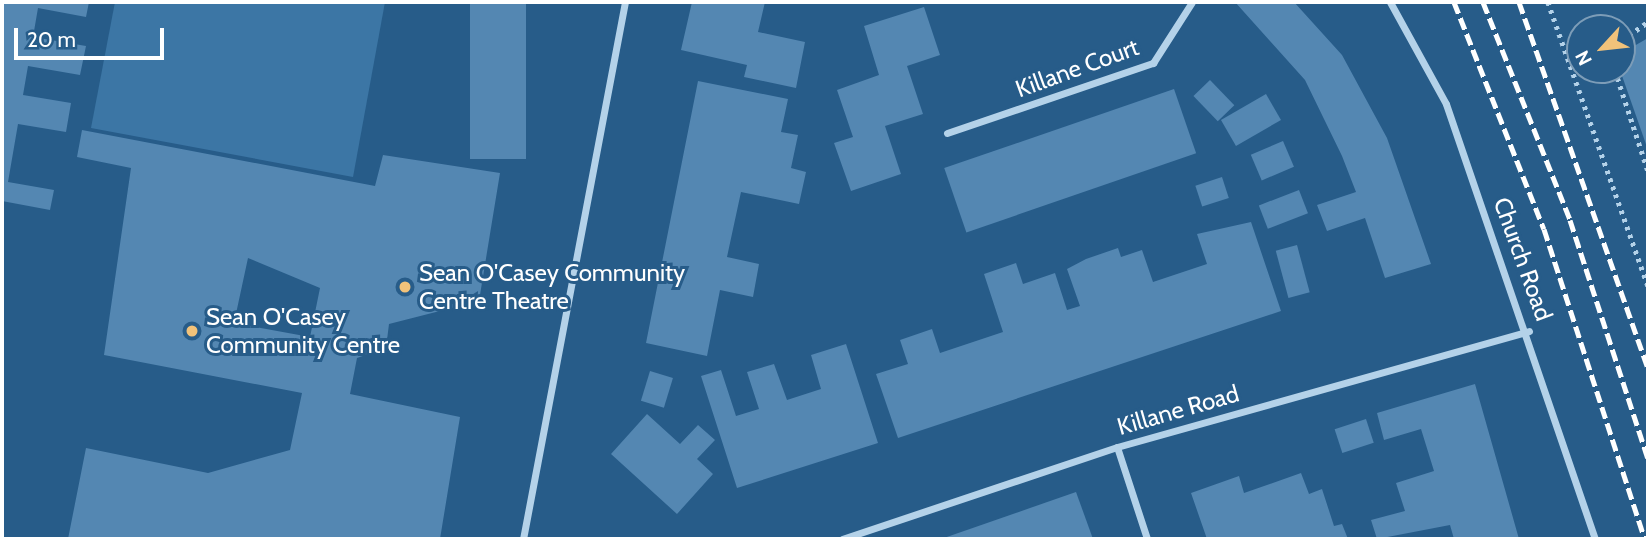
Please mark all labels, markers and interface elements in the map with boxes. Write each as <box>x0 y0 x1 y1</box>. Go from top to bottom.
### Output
scale bar <box>18 14 168 58</box>
north arrow <box>1566 14 1636 84</box>
text: 20 m <box>27 27 76 52</box>
street label: Killane Court <box>1011 32 1143 104</box>
text: N <box>1570 47 1597 69</box>
street label: Church Road <box>1487 193 1559 325</box>
place label: Sean O'Casey Community Centre Theatre <box>419 259 685 315</box>
marker: Sean O'Casey Community Centre Theatre <box>397 279 413 295</box>
place label: Sean O'Casey Community Centre <box>206 303 400 359</box>
marker: Sean O'Casey Community Centre <box>184 323 200 339</box>
street label: Killane Road <box>1114 379 1242 441</box>

